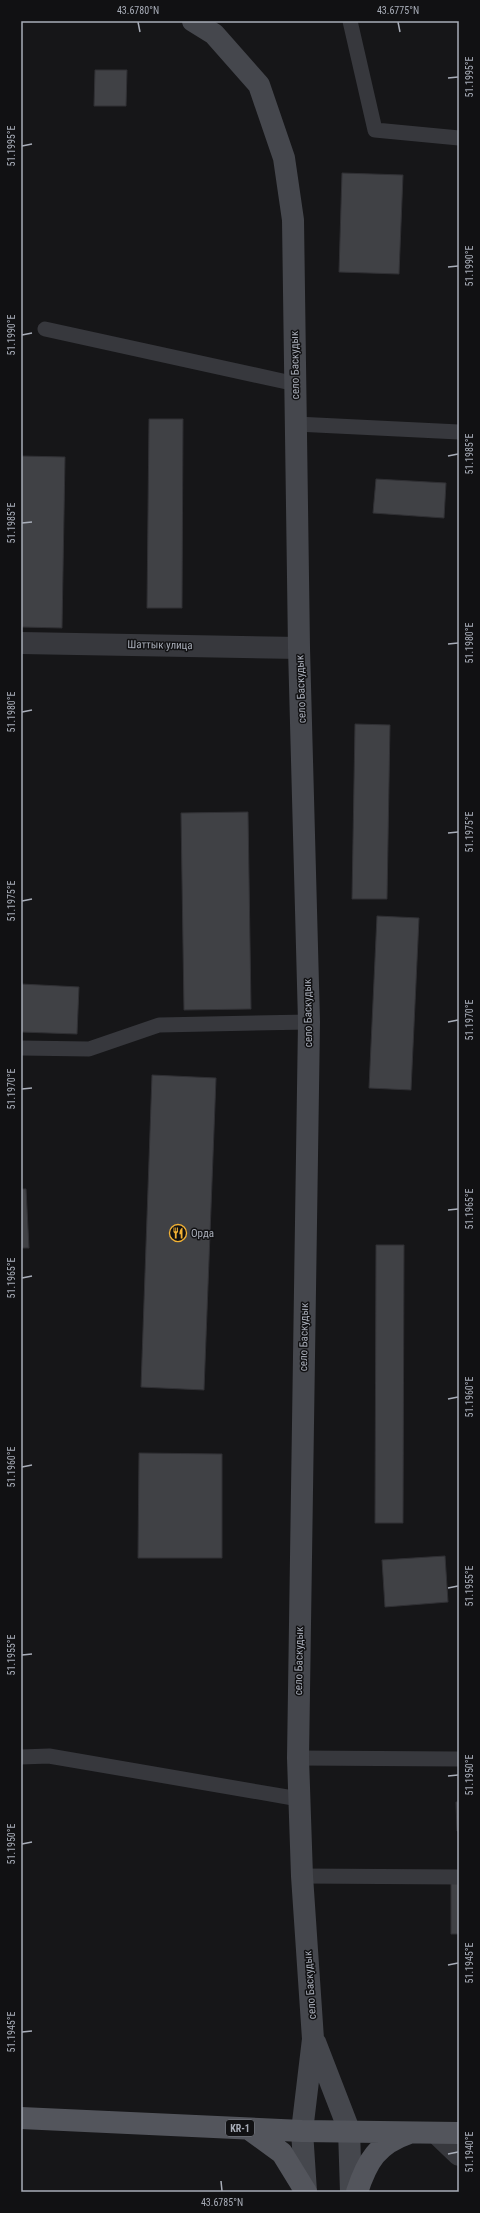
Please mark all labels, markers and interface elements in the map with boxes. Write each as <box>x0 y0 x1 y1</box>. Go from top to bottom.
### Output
text: 43.6780°N <box>117 5 159 16</box>
text: 43.6775°N <box>377 5 419 16</box>
text: 51.1995°E <box>464 56 475 97</box>
text: 51.1995°E <box>6 125 17 166</box>
text: 51.1990°E <box>464 245 475 286</box>
text: 51.1990°E <box>6 314 17 355</box>
street label: село Баскудык <box>288 330 302 399</box>
text: 51.1985°E <box>464 433 475 474</box>
text: 51.1985°E <box>6 502 17 543</box>
text: 51.1980°E <box>464 622 475 663</box>
street label: Шаттык улица <box>127 638 193 652</box>
street label: село Баскудык <box>293 654 309 723</box>
text: 51.1980°E <box>6 691 17 732</box>
text: 51.1975°E <box>464 811 475 852</box>
text: 51.1975°E <box>6 880 17 921</box>
street label: село Баскудык <box>301 978 315 1047</box>
text: 51.1970°E <box>464 999 475 1040</box>
text: 51.1970°E <box>6 1068 17 1109</box>
text: 51.1965°E <box>464 1188 475 1229</box>
restaurant icon: Орда <box>168 1223 188 1243</box>
place label: Орда <box>191 1227 214 1240</box>
text: 51.1965°E <box>6 1257 17 1298</box>
street label: село Баскудык <box>297 1302 311 1371</box>
text: 51.1960°E <box>464 1376 475 1417</box>
text: 51.1960°E <box>6 1446 17 1487</box>
text: 51.1955°E <box>464 1565 475 1606</box>
street label: село Баскудык <box>292 1626 306 1695</box>
text: 51.1955°E <box>6 1634 17 1675</box>
text: 51.1950°E <box>464 1754 475 1795</box>
text: 51.1950°E <box>6 1823 17 1864</box>
text: 51.1945°E <box>464 1942 475 1983</box>
street label: село Баскудык <box>301 1950 319 2020</box>
text: 51.1945°E <box>6 2011 17 2052</box>
road number: KR-1 <box>226 2120 254 2136</box>
text: 51.1940°E <box>464 2131 475 2172</box>
text: 43.6785°N <box>201 2197 243 2208</box>

